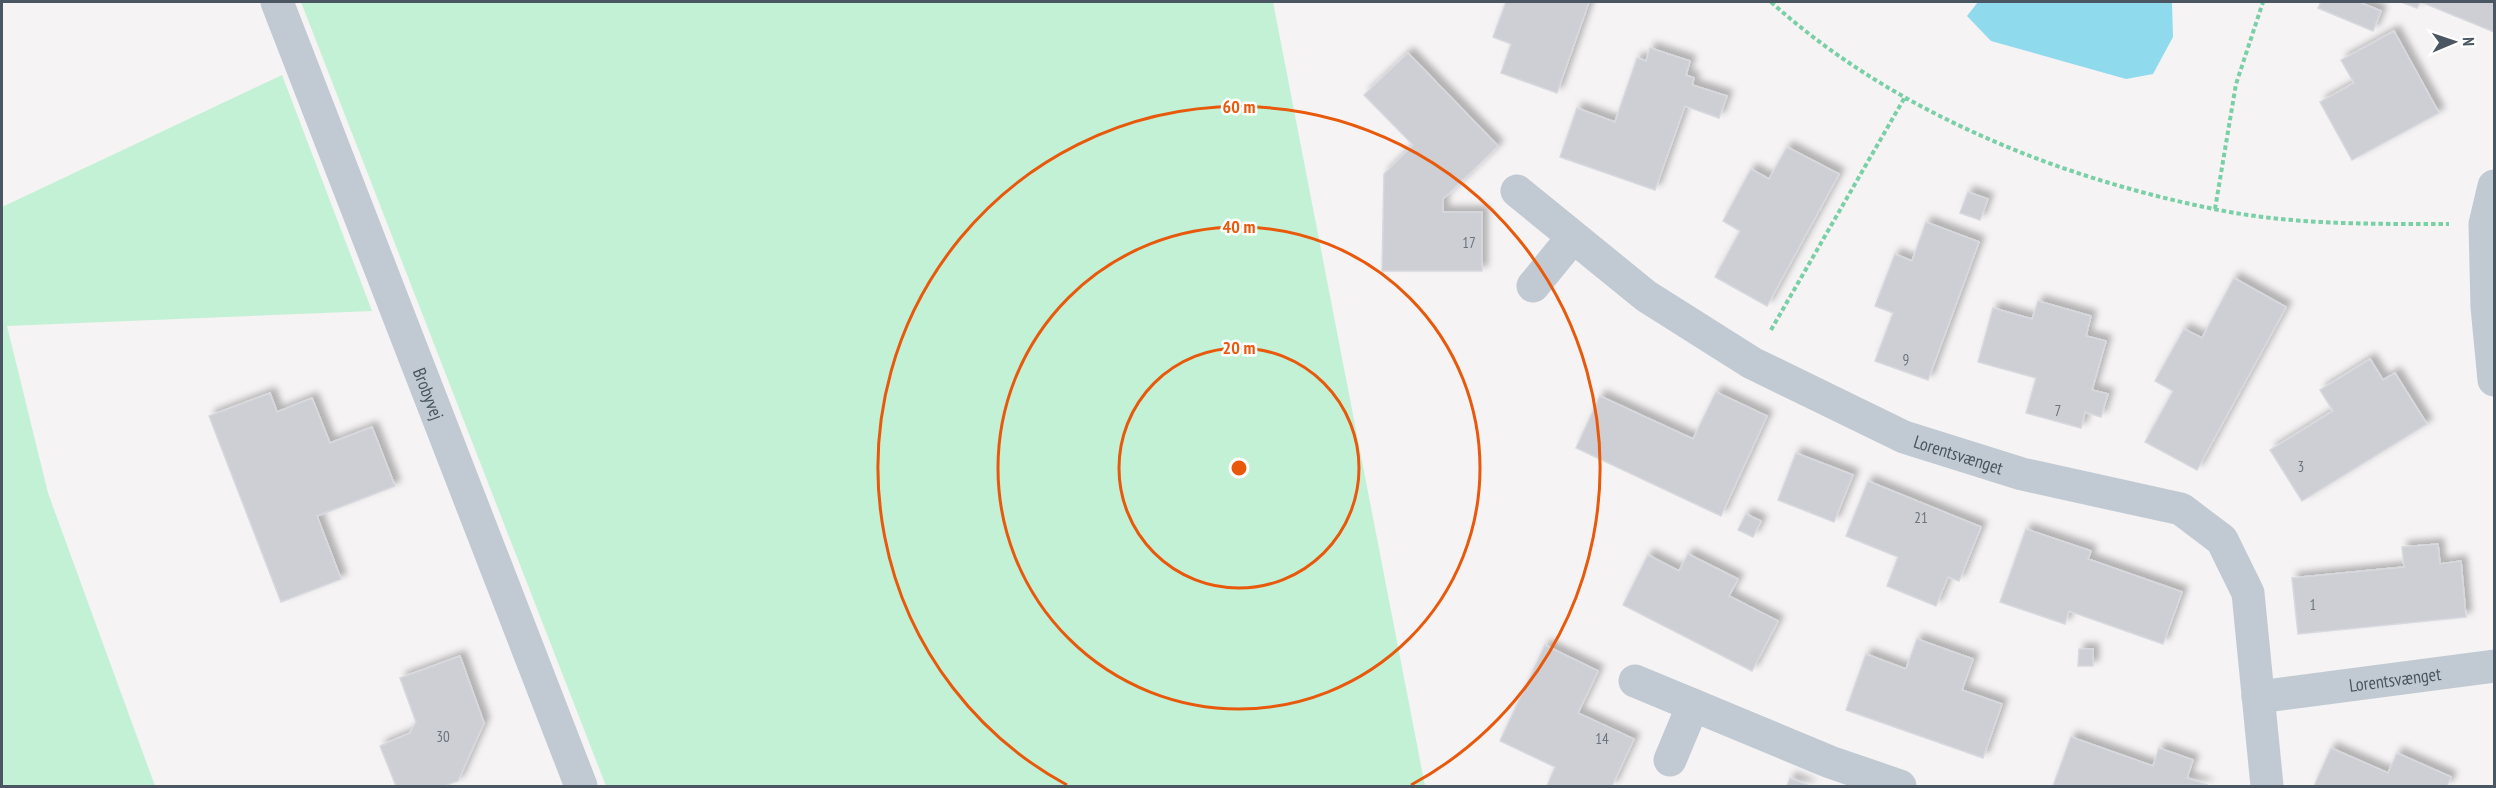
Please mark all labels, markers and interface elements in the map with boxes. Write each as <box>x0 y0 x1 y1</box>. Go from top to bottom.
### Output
north arrow <box>2424 12 2484 72</box>
text: N <box>2459 37 2479 46</box>
text: 60 m <box>1223 95 1255 118</box>
text: 40 m <box>1223 215 1255 238</box>
house number: 17 <box>1462 233 1476 252</box>
text: 20 m <box>1223 336 1255 359</box>
house number: 9 <box>1903 350 1909 369</box>
street label: Brobyvej <box>408 364 449 423</box>
house number: 7 <box>2055 401 2061 420</box>
street label: Lorentsvænget <box>1911 429 2006 479</box>
house number: 3 <box>2298 457 2304 476</box>
centre of rings <box>1229 458 1249 478</box>
house number: 21 <box>1914 508 1928 527</box>
house number: 1 <box>2310 595 2316 614</box>
street label: Lorentsvænget <box>2348 662 2442 696</box>
house number: 30 <box>436 727 450 746</box>
house number: 14 <box>1595 729 1609 748</box>

